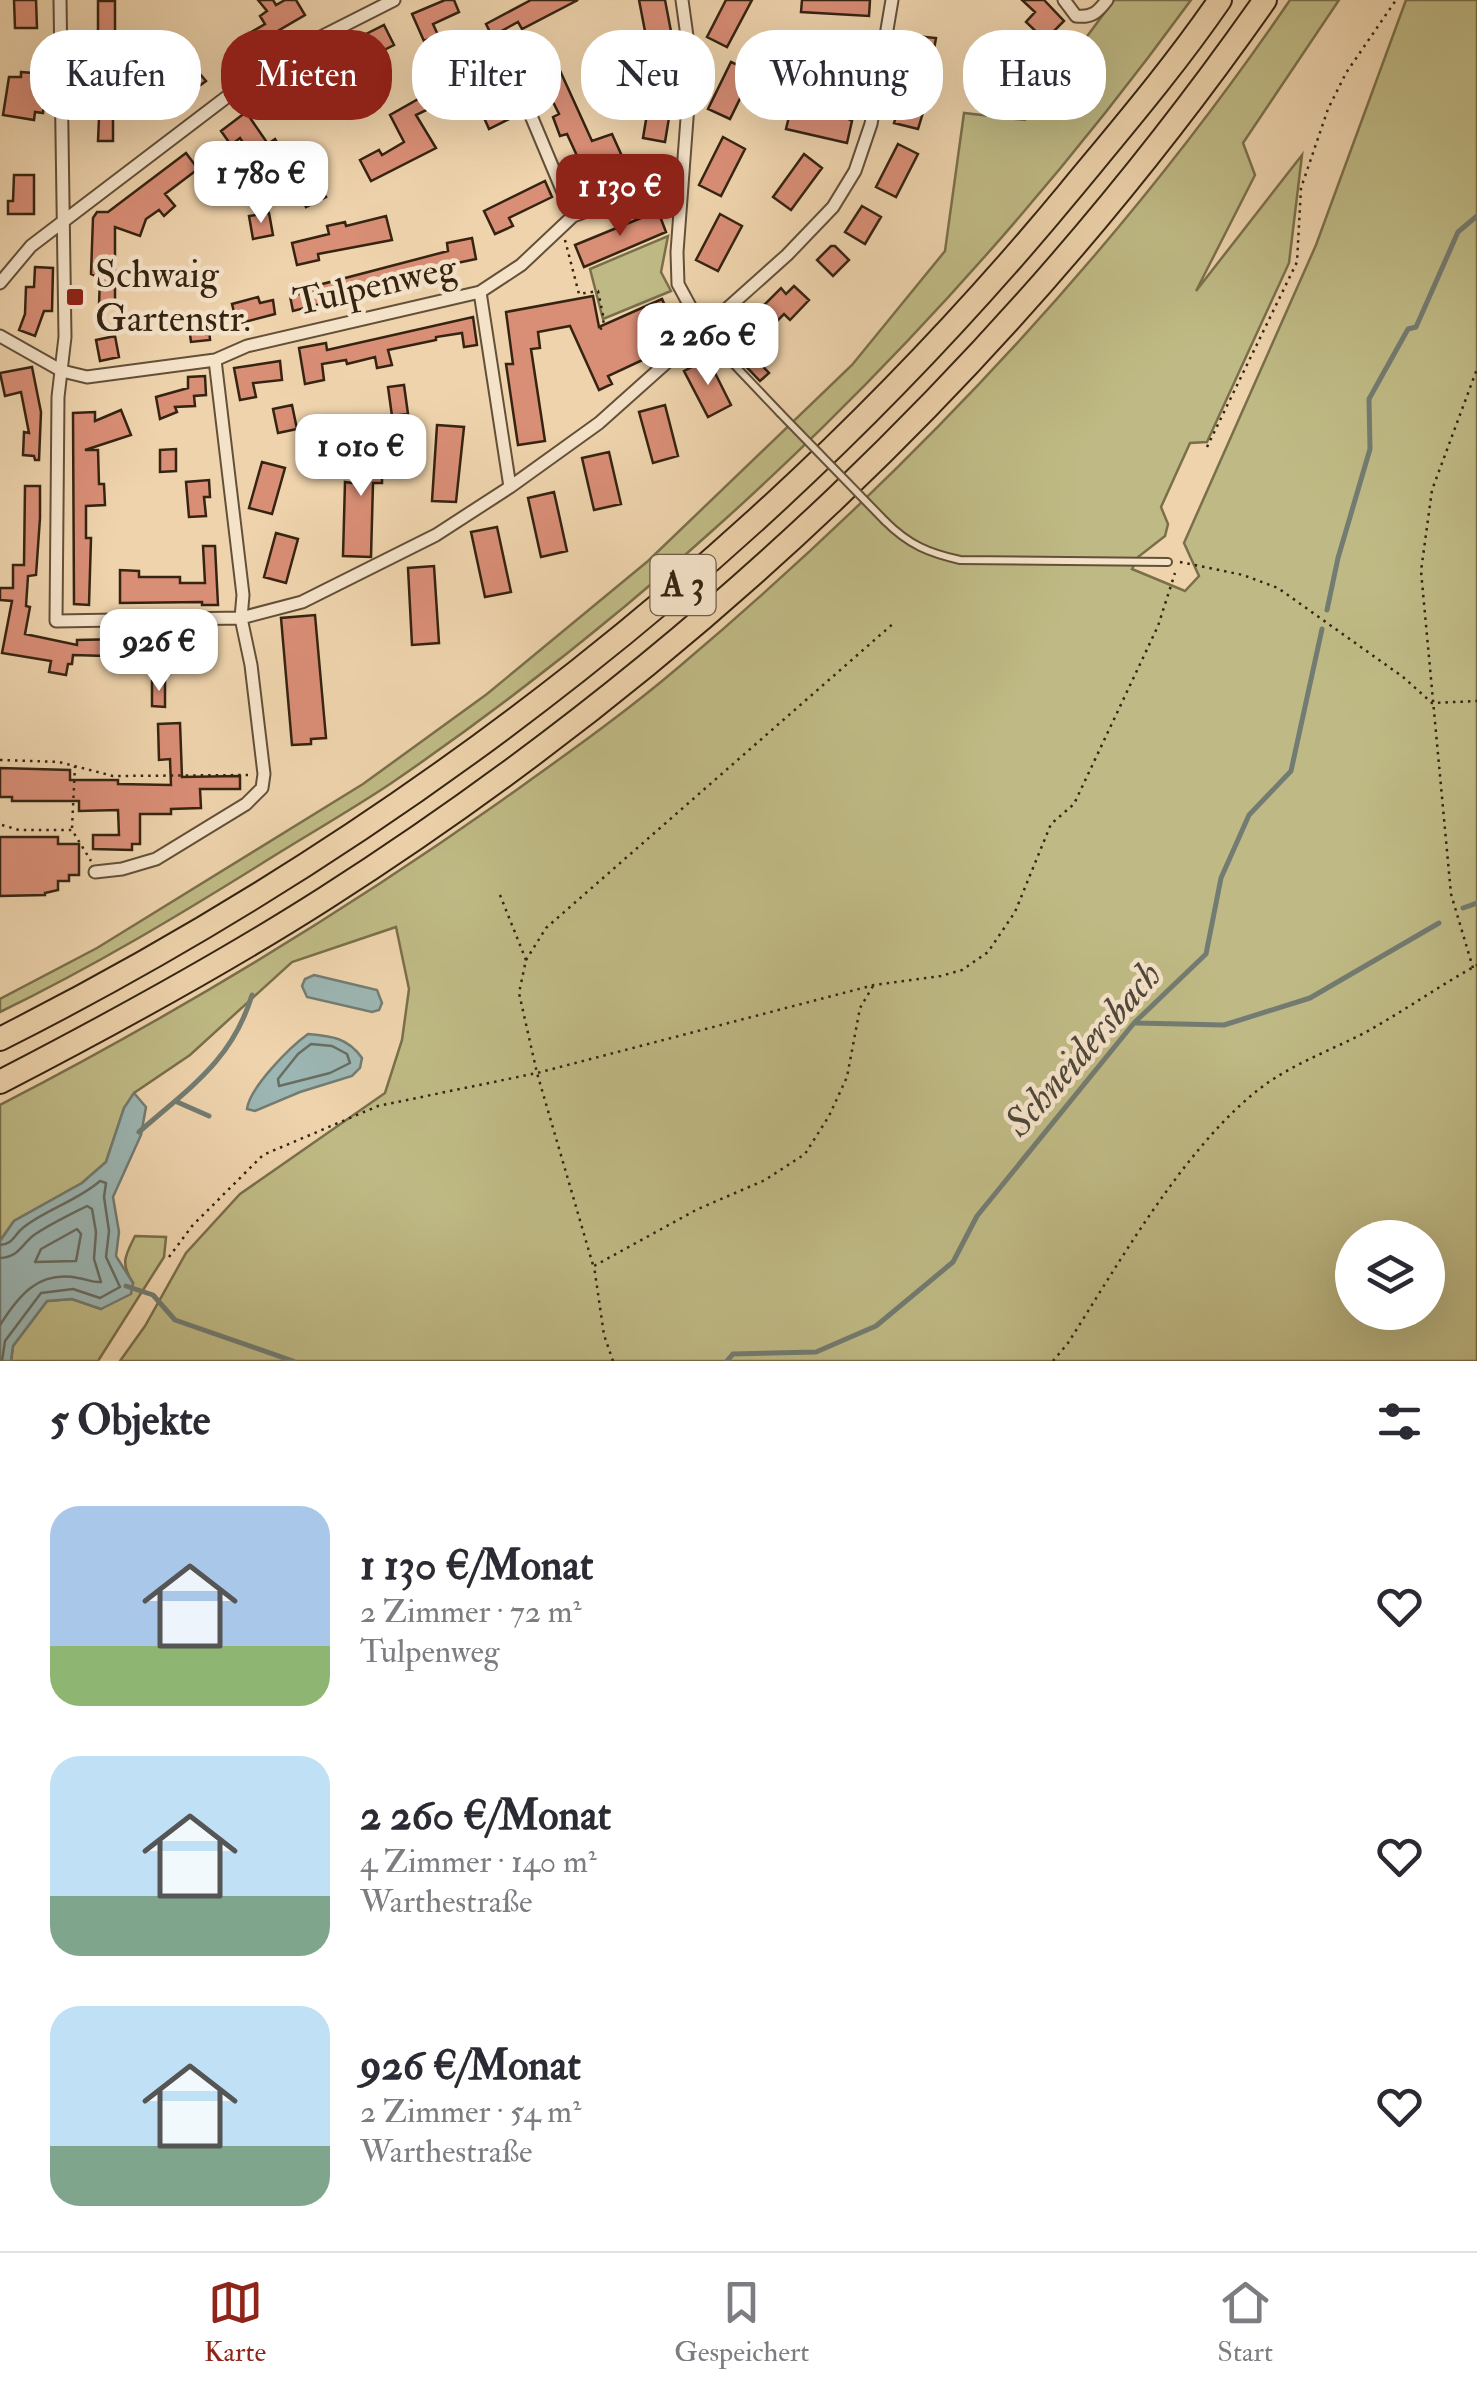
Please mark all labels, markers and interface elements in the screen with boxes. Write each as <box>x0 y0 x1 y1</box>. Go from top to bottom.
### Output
chip: Kaufen <box>30 30 201 120</box>
chip: Mieten <box>221 30 392 120</box>
chip: Filter <box>412 30 561 120</box>
chip: Neu <box>581 30 715 120</box>
chip: Wohnung <box>735 30 943 120</box>
chip: Haus <box>963 30 1106 120</box>
pin: 1 780 € <box>169 141 353 226</box>
text: 1 780 € <box>216 153 306 193</box>
pin: 1 130 € <box>528 154 712 239</box>
text: 1 130 € <box>578 166 662 206</box>
street label: Tulpenweg <box>289 243 462 327</box>
place label: Schwaig Gartenstr. <box>95 251 251 343</box>
marker: Schwaig Gartenstr. <box>64 286 86 308</box>
pin: 2 260 € <box>616 303 800 388</box>
text: 2 260 € <box>659 315 757 355</box>
pin: 1 010 € <box>269 414 453 499</box>
text: 1 010 € <box>317 426 405 466</box>
road number: A 3 <box>650 555 716 615</box>
pin: 926 € <box>89 609 229 694</box>
text: 926 € <box>122 621 196 661</box>
water label: Schneidersbach <box>992 951 1173 1148</box>
map controls <box>1335 1220 1445 1330</box>
button: layers <box>1335 1220 1445 1330</box>
icon: filters <box>1372 1394 1427 1449</box>
text: 5 Objekte <box>50 1395 210 1447</box>
text: 1 130 €/Monat <box>360 1540 593 1592</box>
icon: home <box>130 1546 250 1666</box>
icon: heart <box>1372 1579 1427 1634</box>
text: 2 Zimmer · 72 m² <box>360 1592 582 1632</box>
text: Tulpenweg <box>360 1632 500 1672</box>
text: 2 260 €/Monat <box>360 1790 611 1842</box>
icon: home <box>130 1796 250 1916</box>
icon: heart <box>1372 1829 1427 1884</box>
text: 4 Zimmer · 140 m² <box>360 1842 597 1882</box>
text: Warthestraße <box>360 1882 532 1922</box>
text: 926 €/Monat <box>360 2040 581 2092</box>
icon: home <box>130 2046 250 2166</box>
icon: heart <box>1372 2079 1427 2134</box>
text: 2 Zimmer · 54 m² <box>360 2092 581 2132</box>
text: Warthestraße <box>360 2132 532 2172</box>
tab: Karte <box>204 2275 266 2370</box>
tab: Gespeichert <box>674 2275 809 2370</box>
tab: Start <box>1217 2275 1273 2370</box>

